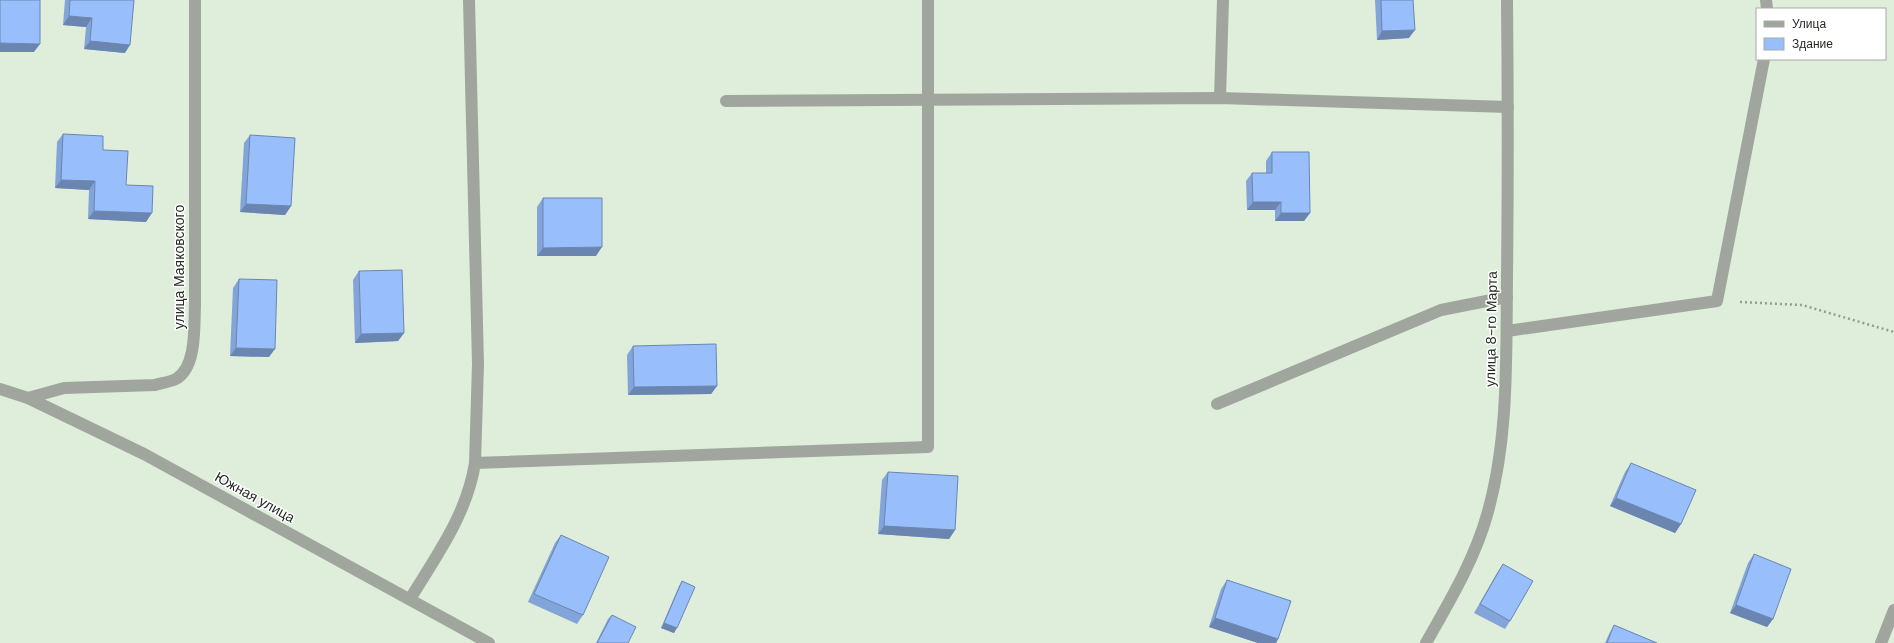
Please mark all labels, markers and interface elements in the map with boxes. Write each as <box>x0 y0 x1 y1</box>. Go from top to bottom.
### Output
legend <box>1756 8 1886 60</box>
text: Улица <box>1792 16 1826 32</box>
text: Здание <box>1792 36 1833 52</box>
street label: улица Маяковского <box>170 205 188 329</box>
street label: улица 8-го Марта <box>1481 271 1501 387</box>
street label: Южная улица <box>212 468 298 527</box>

